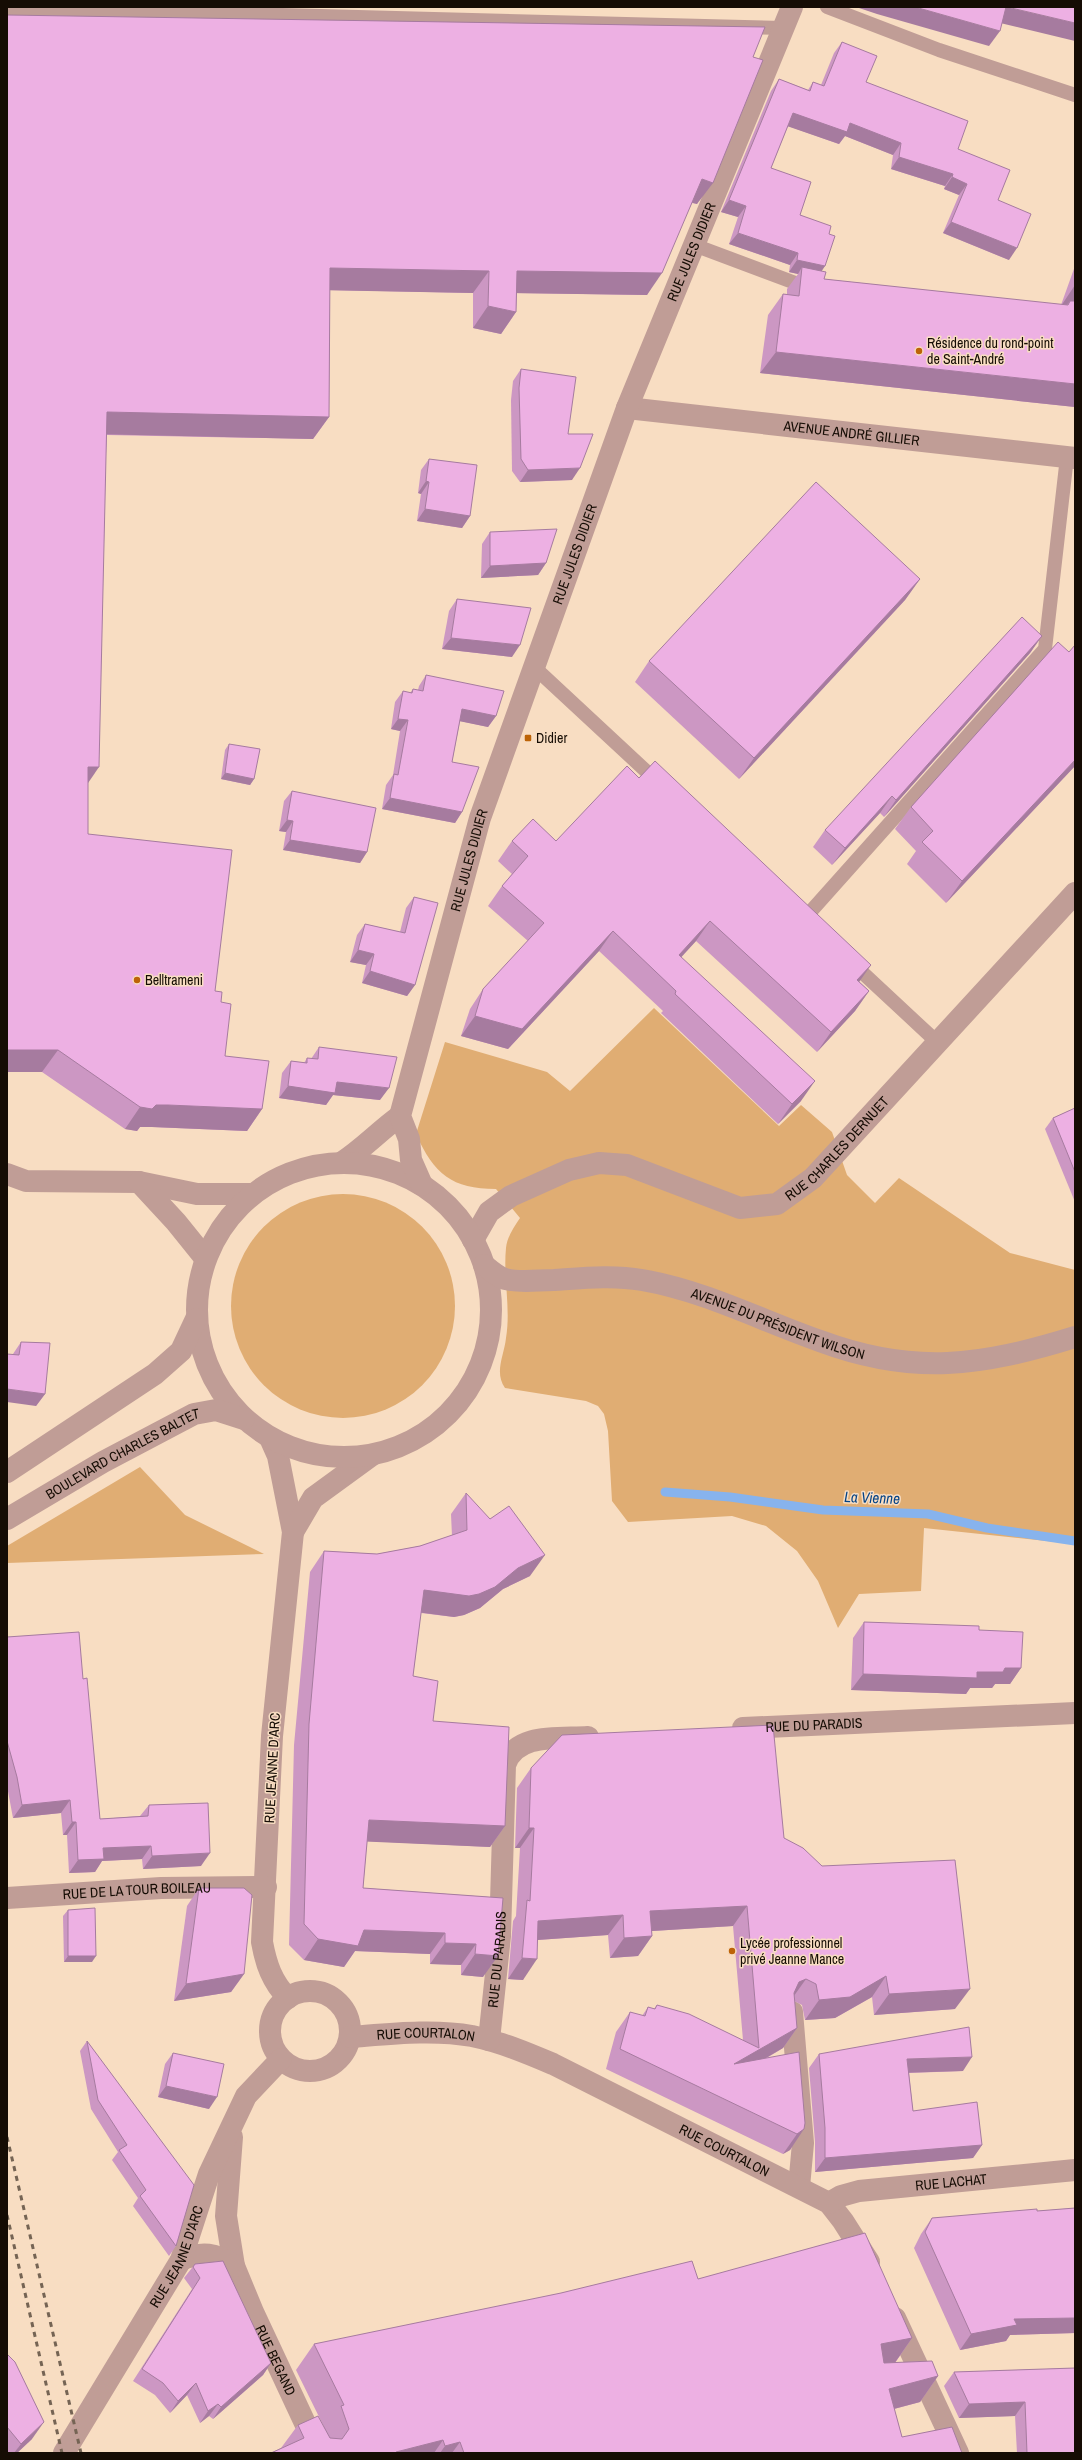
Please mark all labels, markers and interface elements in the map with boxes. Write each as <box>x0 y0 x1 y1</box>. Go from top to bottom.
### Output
street label: RUE JULES DIDIER <box>663 200 720 304</box>
place label: Résidence du rond-point de Saint-André <box>927 334 1053 368</box>
marker: Résidence du rond-point de Saint-André <box>914 346 924 356</box>
street label: AVENUE ANDRÉ GILLIER <box>782 416 920 450</box>
street label: RUE JULES DIDIER <box>548 501 601 607</box>
place label: Didier <box>536 729 567 747</box>
marker: Didier <box>523 733 533 743</box>
street label: RUE JULES DIDIER <box>446 806 492 913</box>
place label: Belltrameni <box>145 971 203 989</box>
marker: Belltrameni <box>132 975 142 985</box>
street label: RUE CHARLES DERNUET <box>781 1093 893 1204</box>
street label: AVENUE DU PRÉSIDENT WILSON <box>688 1284 867 1364</box>
street label: BOULEVARD CHARLES BALTET <box>42 1404 201 1503</box>
water label: La Vienne <box>844 1486 900 1509</box>
street label: RUE JEANNE D'ARC <box>260 1712 284 1824</box>
street label: RUE DU PARADIS <box>765 1714 863 1736</box>
street label: RUE DE LA TOUR BOILEAU <box>62 1879 211 1903</box>
street label: RUE DU PARADIS <box>483 1911 510 2009</box>
place label: Lycée professionnel privé Jeanne Mance <box>740 1934 844 1968</box>
marker: Lycée professionnel privé Jeanne Mance <box>727 1946 737 1956</box>
street label: RUE COURTALON <box>376 2023 476 2045</box>
street label: RUE COURTALON <box>676 2120 772 2180</box>
street label: RUE LACHAT <box>914 2170 988 2194</box>
street label: RUE JEANNE D'ARC <box>145 2203 207 2311</box>
street label: RUE BEGAND <box>251 2322 300 2399</box>

